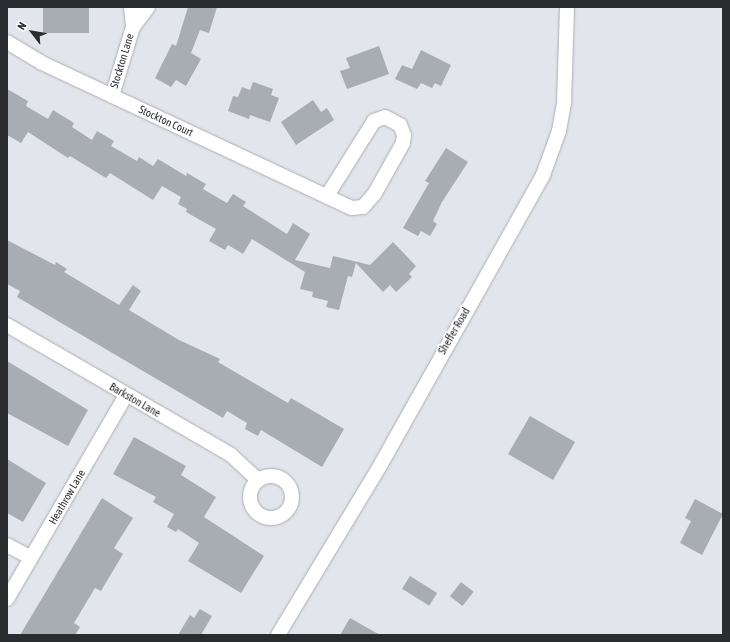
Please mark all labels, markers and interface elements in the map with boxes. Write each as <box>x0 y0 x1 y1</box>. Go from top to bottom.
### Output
north arrow <box>12 12 52 52</box>
text: N <box>15 20 29 32</box>
street label: Stockton Lane <box>107 32 137 90</box>
street label: Stockton Court <box>137 103 195 139</box>
street label: Sheffer Road <box>435 305 473 357</box>
street label: Barkston Lane <box>107 380 163 420</box>
street label: Heathrow Lane <box>46 467 88 527</box>

